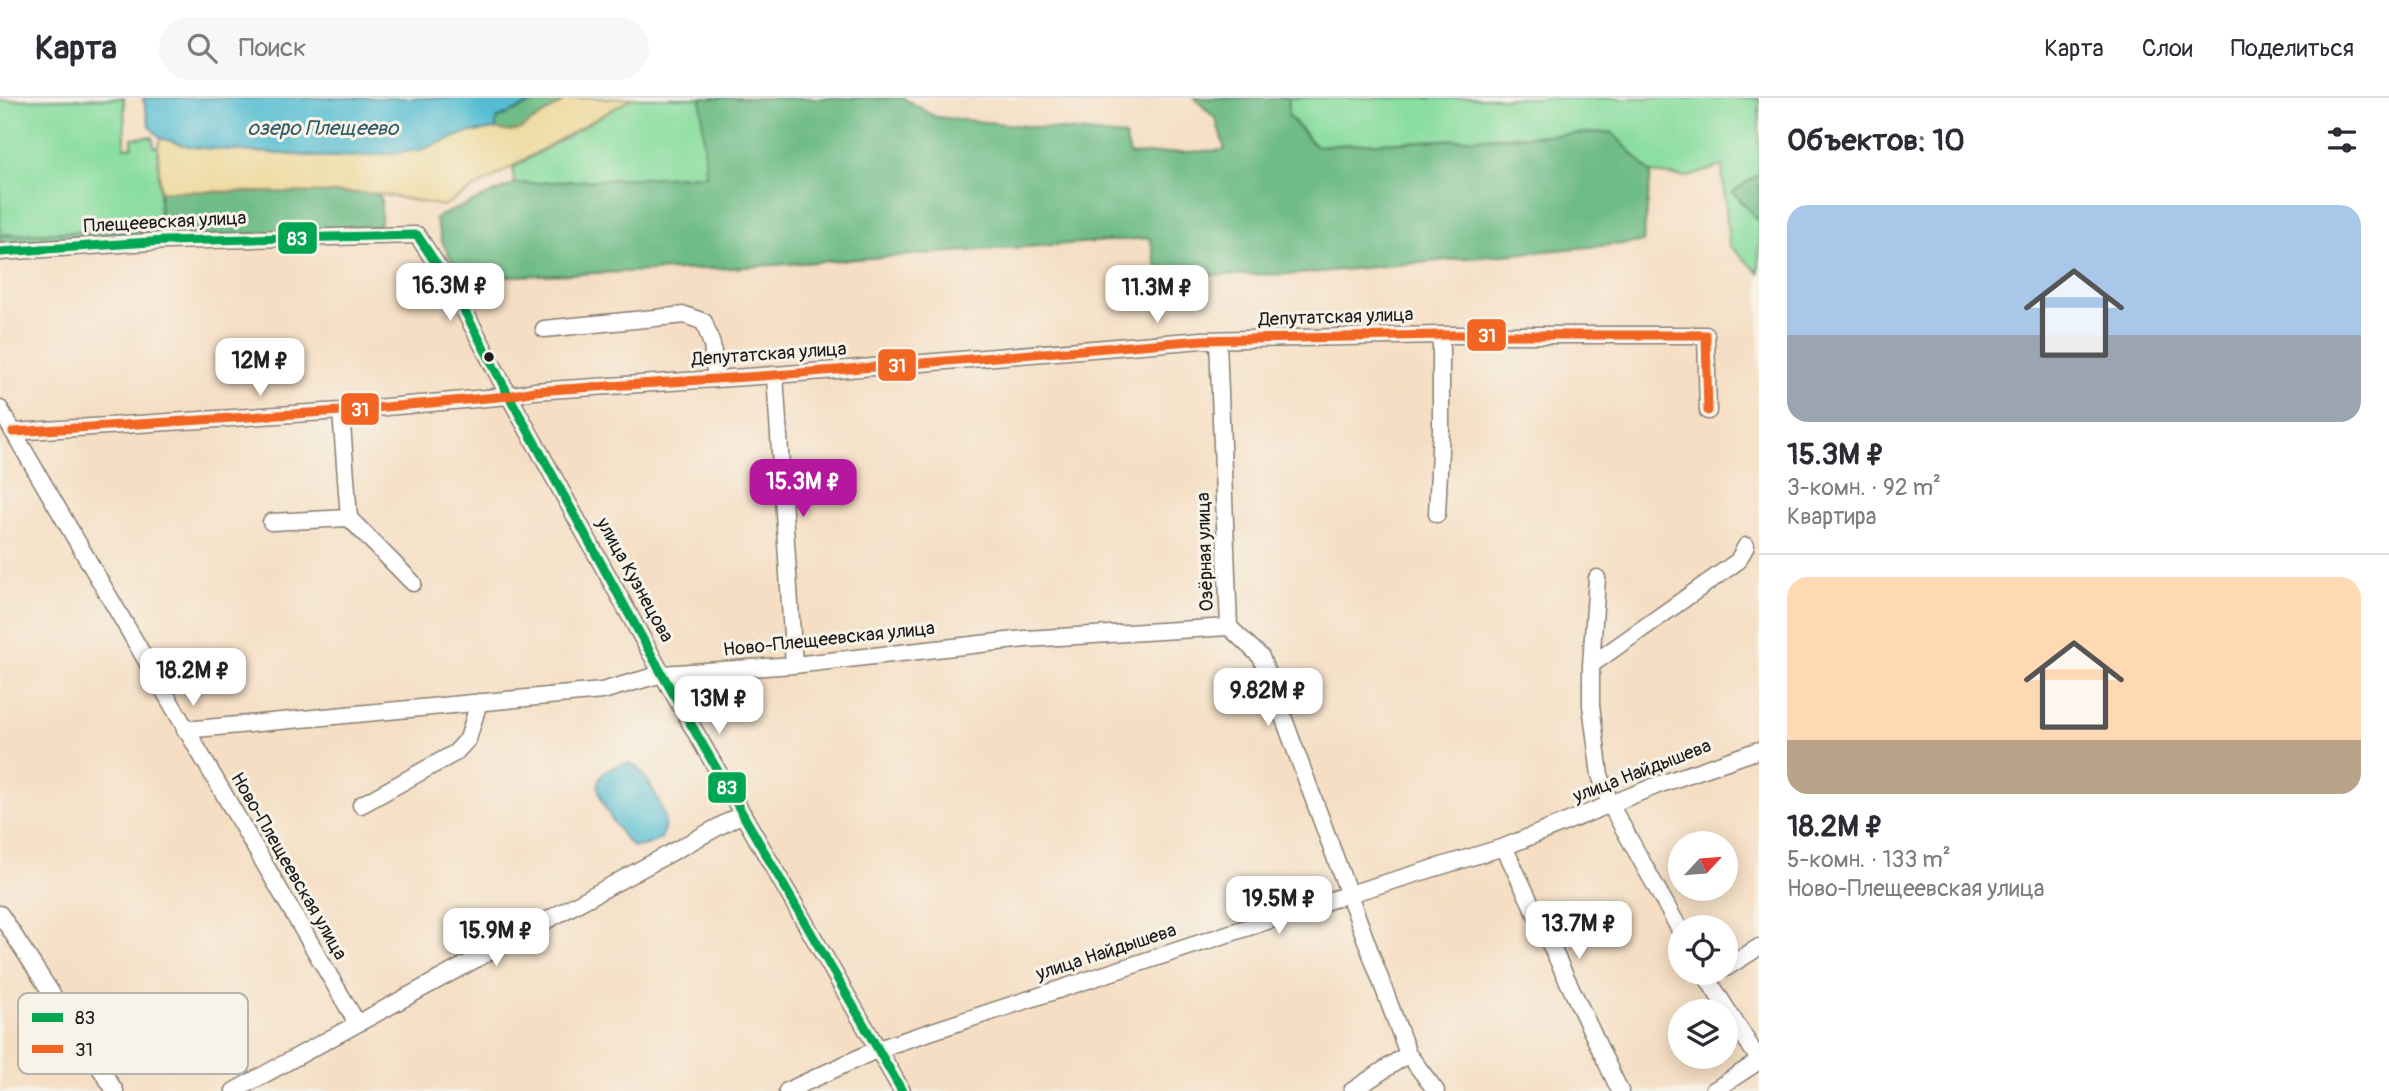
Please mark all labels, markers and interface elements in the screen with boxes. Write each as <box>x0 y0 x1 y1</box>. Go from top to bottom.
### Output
search box <box>159 17 649 80</box>
text: Карта <box>35 28 117 69</box>
icon: search <box>183 29 221 67</box>
text: Поиск <box>239 32 307 64</box>
text: Карта <box>2044 34 2104 63</box>
text: Слои <box>2142 34 2193 63</box>
text: Поделиться <box>2231 34 2354 63</box>
water label: озеро Плещеево <box>248 115 400 142</box>
icon: filters <box>2323 121 2361 159</box>
text: Объектов: 10 <box>1787 122 1965 159</box>
street label: Плещеевская улица <box>83 206 247 238</box>
line badge: 83 <box>277 221 318 255</box>
text: 83 <box>287 227 307 251</box>
icon: home <box>2011 250 2137 376</box>
pin: 16.3M ₽ <box>385 264 515 323</box>
pin: 11.3M ₽ <box>1092 266 1222 325</box>
text: 16.3M ₽ <box>412 271 488 300</box>
text: 11.3M ₽ <box>1121 273 1193 302</box>
street label: Депутатская улица <box>1257 302 1414 332</box>
line badge: 31 <box>1466 318 1507 352</box>
text: 31 <box>1478 324 1496 348</box>
street label: Депутатская улица <box>690 337 847 371</box>
pin: 12M ₽ <box>211 338 309 398</box>
text: 12M ₽ <box>231 346 289 375</box>
line badge: 31 <box>877 348 917 382</box>
unlabelled marker <box>482 350 496 364</box>
text: 31 <box>888 354 906 378</box>
line badge: 31 <box>340 392 380 426</box>
text: 31 <box>351 398 369 422</box>
text: 15.3M ₽ <box>1787 436 1884 473</box>
pin: 15.3M ₽ <box>738 460 868 519</box>
text: 15.3M ₽ <box>766 467 840 496</box>
text: 3-комн. · 92 m² <box>1787 473 1941 502</box>
street label: Озёрная улица <box>1191 492 1219 612</box>
text: Квартира <box>1787 502 1876 531</box>
street label: улица Кузнецова <box>590 513 679 647</box>
street label: Ново-Плещеевская улица <box>722 616 936 662</box>
icon: home <box>2011 622 2137 748</box>
pin: 18.2M ₽ <box>128 648 258 708</box>
text: 18.2M ₽ <box>156 656 230 685</box>
pin: 9.82M ₽ <box>1203 668 1333 728</box>
pin: 13M ₽ <box>670 676 768 736</box>
text: 9.82M ₽ <box>1230 676 1306 705</box>
text: 13M ₽ <box>690 684 748 713</box>
street label: улица Найдышева <box>1569 734 1715 809</box>
street label: Ново-Плещеевская улица <box>225 768 353 964</box>
line badge: 83 <box>707 771 747 804</box>
text: 83 <box>717 776 737 800</box>
text: 18.2M ₽ <box>1787 808 1883 845</box>
north arrow <box>1668 831 1738 901</box>
map controls <box>1668 831 1738 1069</box>
text: 5-комн. · 133 m² <box>1787 845 1951 874</box>
text: Ново-Плещеевская улица <box>1787 874 2045 903</box>
pin: 19.5M ₽ <box>1214 876 1344 936</box>
text: 19.5M ₽ <box>1242 884 1316 913</box>
pin: 13.7M ₽ <box>1514 902 1644 961</box>
pin: 15.9M ₽ <box>431 908 561 968</box>
text: 13.7M ₽ <box>1542 909 1616 938</box>
button: locate <box>1668 915 1738 985</box>
text: 15.9M ₽ <box>459 916 533 945</box>
street label: улица Найдышева <box>1032 918 1179 986</box>
legend <box>18 993 248 1074</box>
button: layers <box>1668 999 1738 1069</box>
text: 83 <box>75 1006 95 1030</box>
text: 31 <box>75 1038 93 1062</box>

